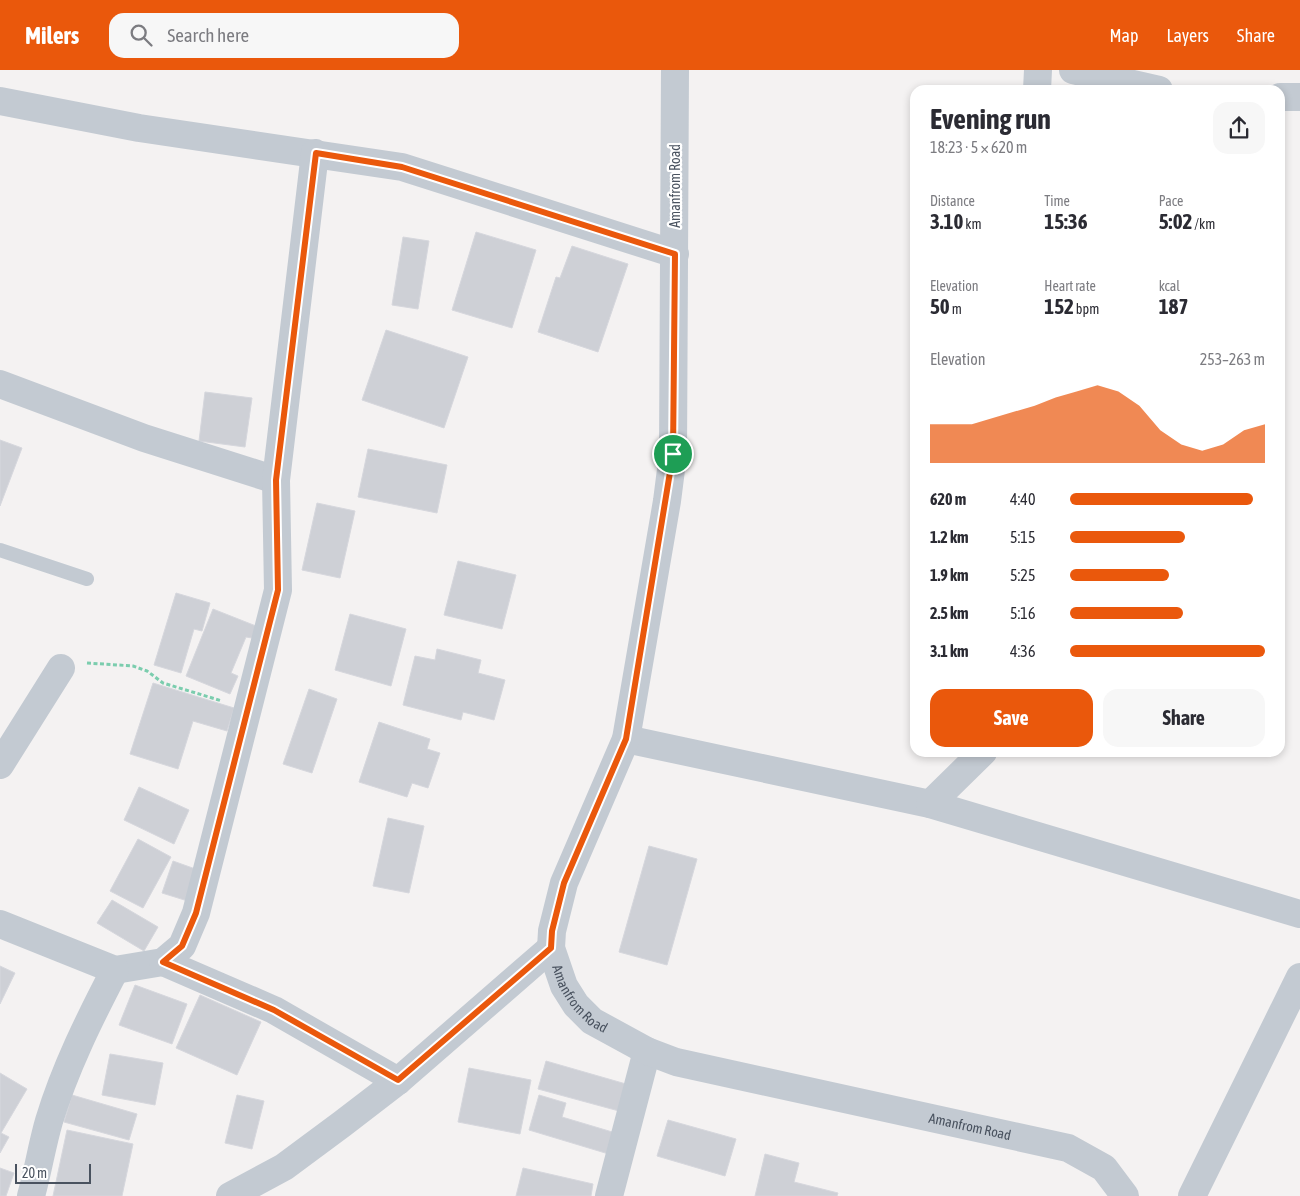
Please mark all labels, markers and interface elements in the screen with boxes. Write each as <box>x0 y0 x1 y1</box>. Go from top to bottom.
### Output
search box <box>109 13 459 58</box>
icon: search <box>127 21 155 49</box>
text: Milers <box>25 22 79 49</box>
text: Search here <box>167 24 249 46</box>
text: Map <box>1109 25 1138 46</box>
text: Layers <box>1166 25 1209 46</box>
text: Share <box>1237 25 1275 46</box>
button: share <box>1213 102 1265 154</box>
text: Evening run <box>930 103 1051 135</box>
text: 18:23 · 5 × 620 m <box>930 138 1027 156</box>
street label: Amanfrom Road <box>667 144 683 228</box>
text: Distance <box>930 193 975 209</box>
text: Time <box>1044 193 1070 209</box>
text: Pace <box>1159 193 1183 209</box>
text: 3.10 <box>930 209 963 233</box>
text: 15:36 <box>1044 209 1088 233</box>
text: 5:02 <box>1159 209 1192 233</box>
text: km <box>963 216 982 232</box>
text: /km <box>1192 216 1215 232</box>
text: Elevation <box>930 278 979 294</box>
text: Heart rate <box>1044 278 1096 294</box>
text: kcal <box>1159 278 1180 294</box>
text: 50 <box>930 294 950 318</box>
text: 152 <box>1044 294 1074 318</box>
text: 187 <box>1159 294 1188 318</box>
text: m <box>950 301 962 317</box>
text: bpm <box>1074 301 1099 317</box>
text: Elevation <box>930 350 985 368</box>
text: 253–263 m <box>1200 350 1265 368</box>
pin <box>652 433 694 475</box>
icon: arrive <box>659 440 687 468</box>
text: 620 m <box>930 490 966 508</box>
text: 4:40 <box>1010 490 1035 508</box>
text: 1.2 km <box>930 528 969 546</box>
text: 5:15 <box>1010 528 1035 546</box>
text: 1.9 km <box>930 566 969 584</box>
text: 5:25 <box>1010 566 1035 584</box>
text: 2.5 km <box>930 604 969 622</box>
text: 5:16 <box>1010 604 1035 622</box>
text: 3.1 km <box>930 642 969 660</box>
text: 4:36 <box>1010 642 1035 660</box>
button: Save <box>930 689 1093 747</box>
button: Share <box>1103 689 1265 747</box>
street label: Amanfrom Road <box>549 962 610 1036</box>
street label: Amanfrom Road <box>927 1110 1012 1143</box>
scale bar <box>15 1161 91 1184</box>
text: 20 m <box>22 1165 47 1181</box>

